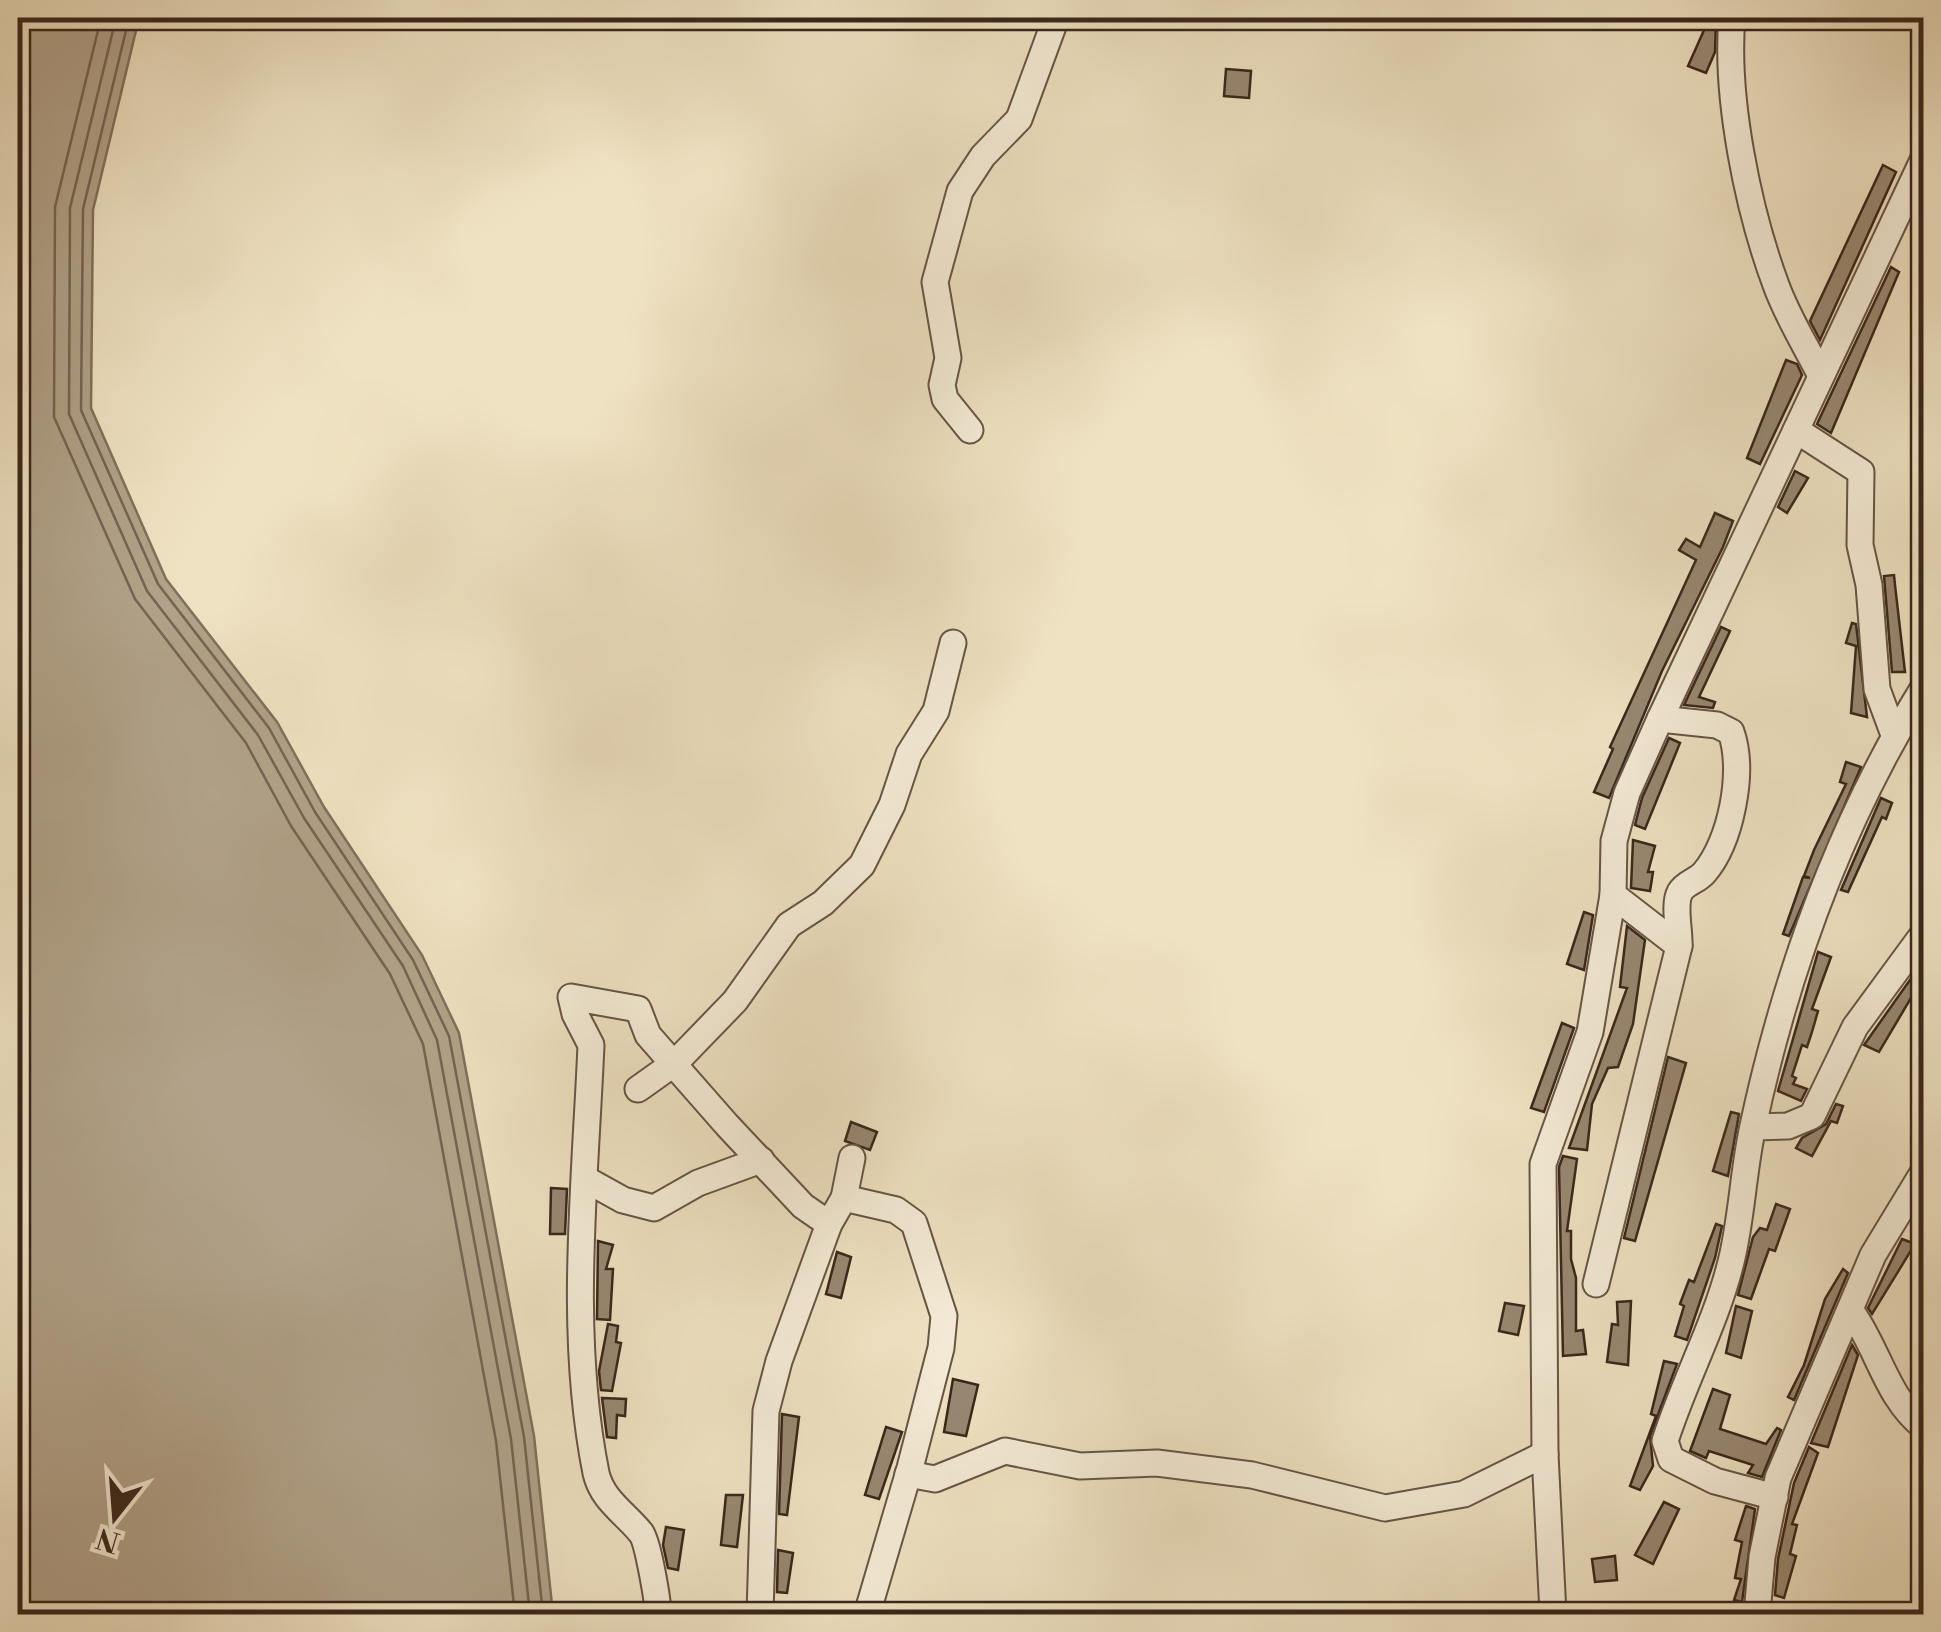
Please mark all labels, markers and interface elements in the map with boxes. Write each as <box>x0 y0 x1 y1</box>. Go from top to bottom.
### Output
north arrow <box>65 1467 165 1567</box>
text: N <box>92 1519 124 1559</box>

